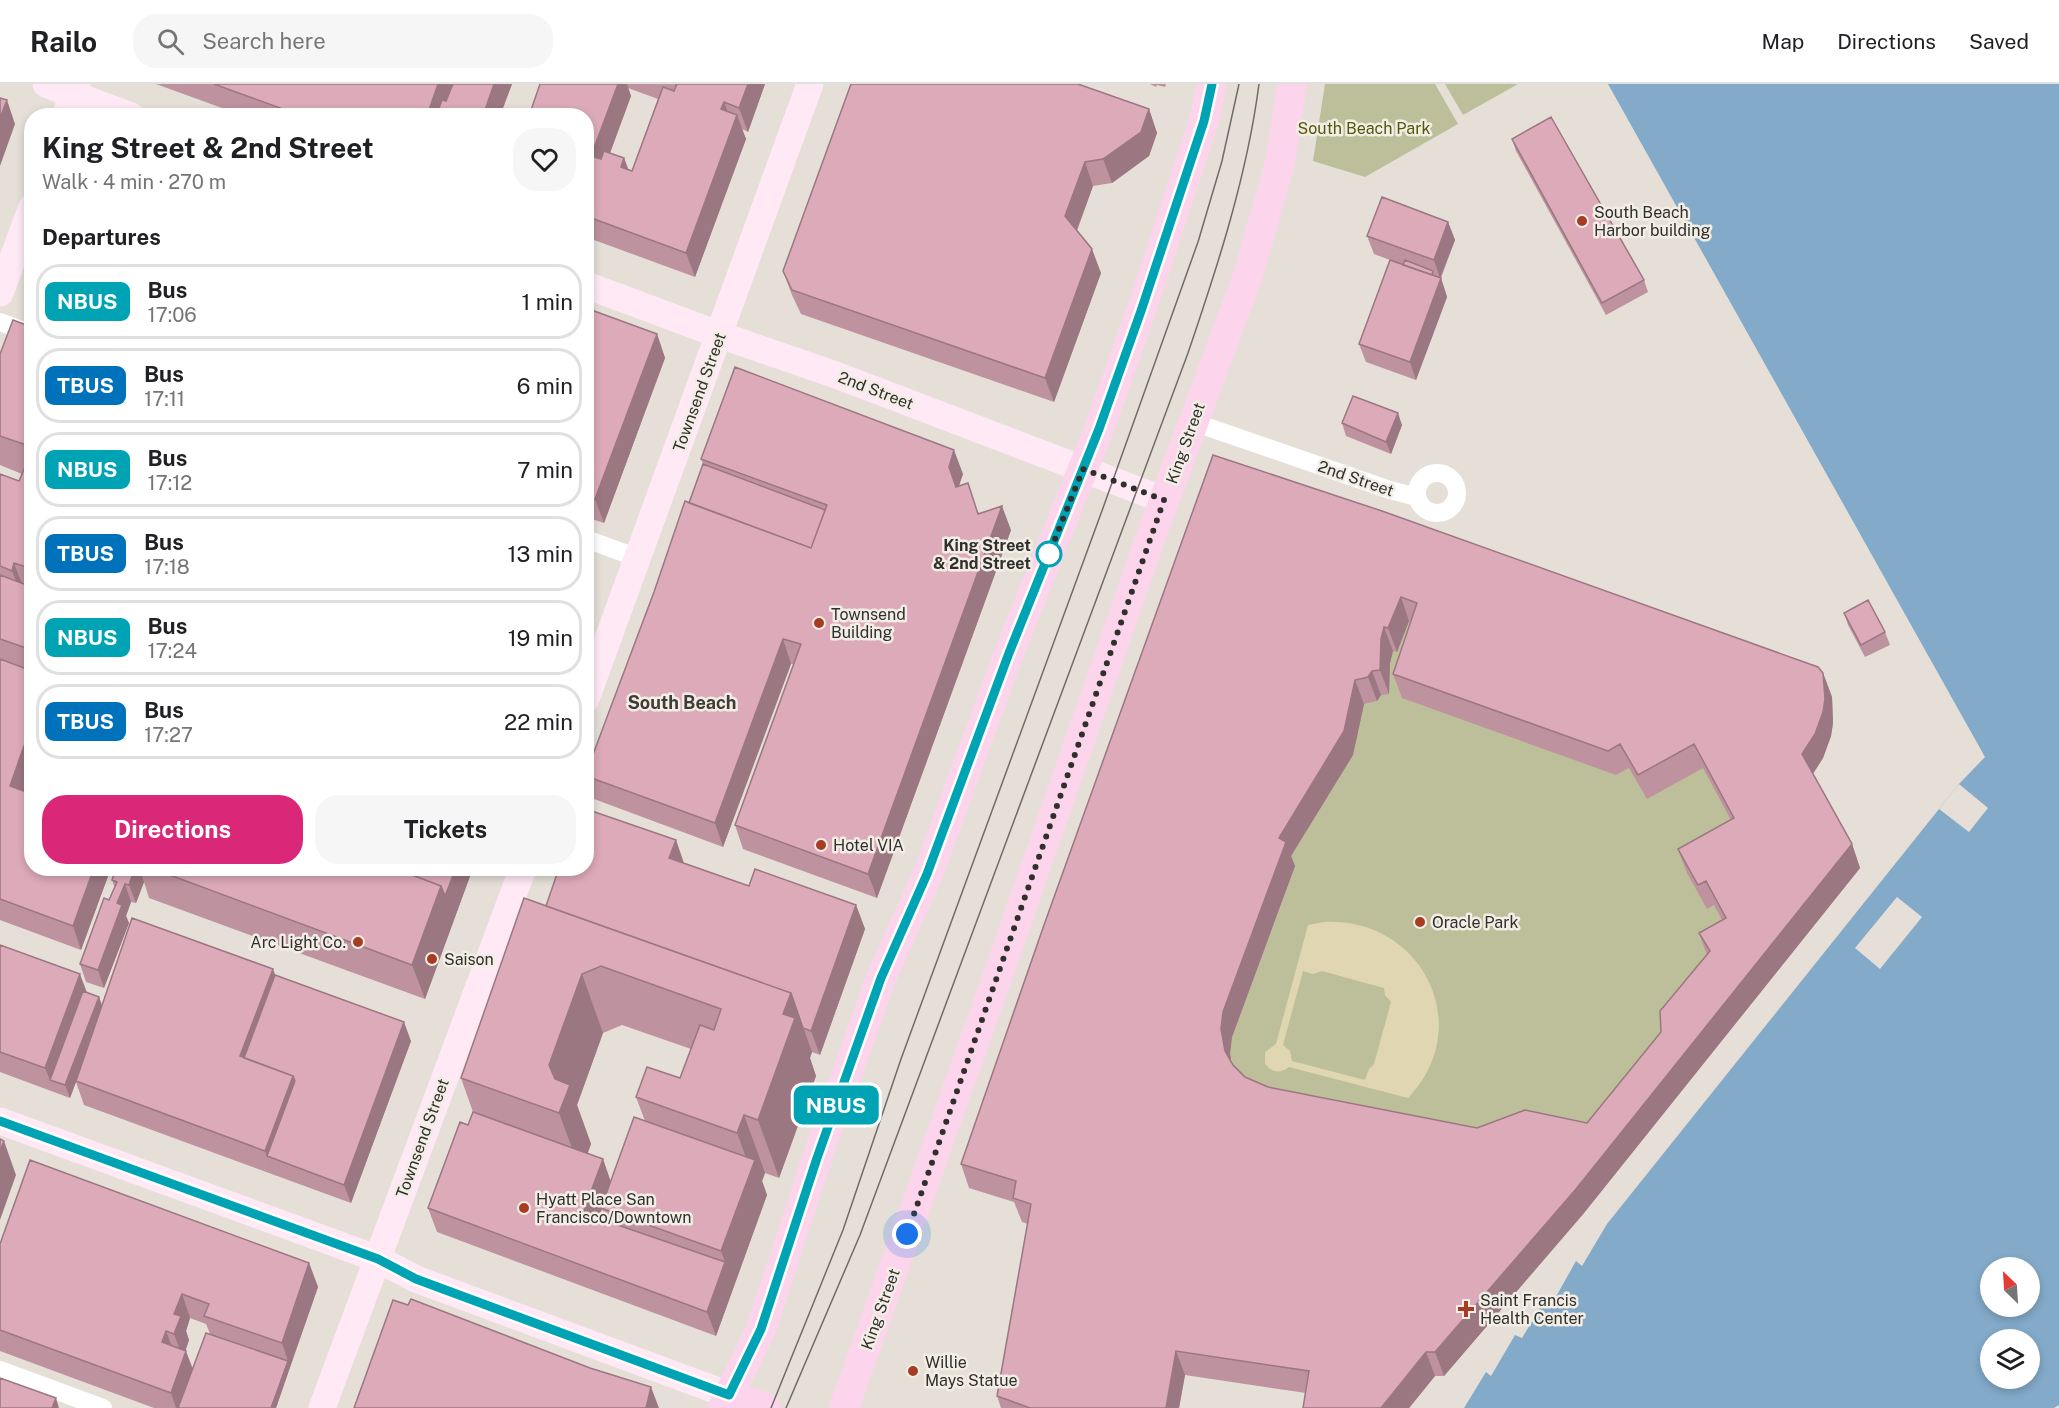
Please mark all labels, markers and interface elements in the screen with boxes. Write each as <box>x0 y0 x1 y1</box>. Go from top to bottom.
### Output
search box <box>133 14 553 68</box>
text: Railo <box>30 25 97 58</box>
icon: search <box>154 25 187 58</box>
text: Search here <box>202 28 326 54</box>
text: Map <box>1762 29 1804 54</box>
text: Directions <box>1837 29 1936 54</box>
text: Saved <box>1969 29 2029 54</box>
park label: South Beach Park <box>1298 119 1430 138</box>
button: heart <box>513 128 576 191</box>
text: King Street & 2nd Street <box>42 131 374 164</box>
text: Walk · 4 min · 270 m <box>42 170 226 194</box>
place label: South Beach Harbor building <box>1594 203 1710 240</box>
marker: South Beach Harbor building <box>1575 214 1589 228</box>
text: Departures <box>42 224 161 250</box>
text: Bus <box>148 277 187 303</box>
text: NBUS <box>57 289 118 314</box>
text: 1 min <box>521 289 573 315</box>
text: 17:06 <box>148 303 197 327</box>
street label: Townsend Street <box>669 330 730 454</box>
text: Bus <box>144 361 184 387</box>
street label: 2nd Street <box>836 367 916 413</box>
text: TBUS <box>57 373 114 398</box>
text: 6 min <box>517 373 573 399</box>
text: 17:11 <box>144 387 185 411</box>
street label: King Street <box>1162 400 1209 486</box>
text: Bus <box>148 445 187 471</box>
text: NBUS <box>57 457 118 482</box>
text: 7 min <box>517 457 573 483</box>
street label: 2nd Street <box>1315 457 1396 500</box>
text: 17:12 <box>148 471 192 495</box>
text: Bus <box>144 529 184 555</box>
place label: King Street & 2nd Street <box>933 536 1031 573</box>
text: TBUS <box>57 541 114 566</box>
text: 13 min <box>508 541 573 567</box>
marker: King Street & 2nd Street <box>1036 541 1062 567</box>
text: 17:18 <box>144 555 190 579</box>
place label: Townsend Building <box>831 605 906 642</box>
text: Bus <box>148 613 187 639</box>
marker: Townsend Building <box>812 616 826 630</box>
text: NBUS <box>57 625 118 650</box>
text: 19 min <box>508 625 573 651</box>
text: 17:24 <box>148 639 197 663</box>
district label: South Beach <box>627 692 737 713</box>
text: Bus <box>144 697 184 723</box>
text: TBUS <box>57 709 114 734</box>
text: 22 min <box>504 709 573 735</box>
text: 17:27 <box>144 723 193 747</box>
button: Directions <box>42 795 303 864</box>
button: Tickets <box>315 795 576 864</box>
place label: Hotel VIA <box>833 836 904 855</box>
marker: Hotel VIA <box>814 838 828 852</box>
place label: Oracle Park <box>1432 913 1518 932</box>
marker: Oracle Park <box>1413 915 1427 929</box>
place label: Arc Light Co. <box>250 933 346 952</box>
marker: Arc Light Co. <box>351 935 365 949</box>
place label: Saison <box>444 950 494 969</box>
marker: Saison <box>425 952 439 966</box>
street label: Townsend Street <box>392 1076 453 1200</box>
line badge: NBUS <box>794 1086 878 1124</box>
text: NBUS <box>806 1093 866 1118</box>
place label: Hyatt Place San Francisco/Downtown <box>536 1190 692 1227</box>
marker: Hyatt Place San Francisco/Downtown <box>517 1201 531 1215</box>
your location <box>892 1219 922 1249</box>
north arrow <box>1980 1257 2040 1317</box>
map controls <box>1980 1257 2040 1389</box>
street label: King Street <box>857 1266 904 1352</box>
place label: Saint Francis Health Center <box>1480 1291 1584 1328</box>
marker: Saint Francis Health Center <box>1457 1300 1475 1318</box>
button: layers <box>1980 1329 2040 1389</box>
place label: Willie Mays Statue <box>925 1353 1018 1390</box>
marker: Willie Mays Statue <box>906 1364 920 1378</box>

